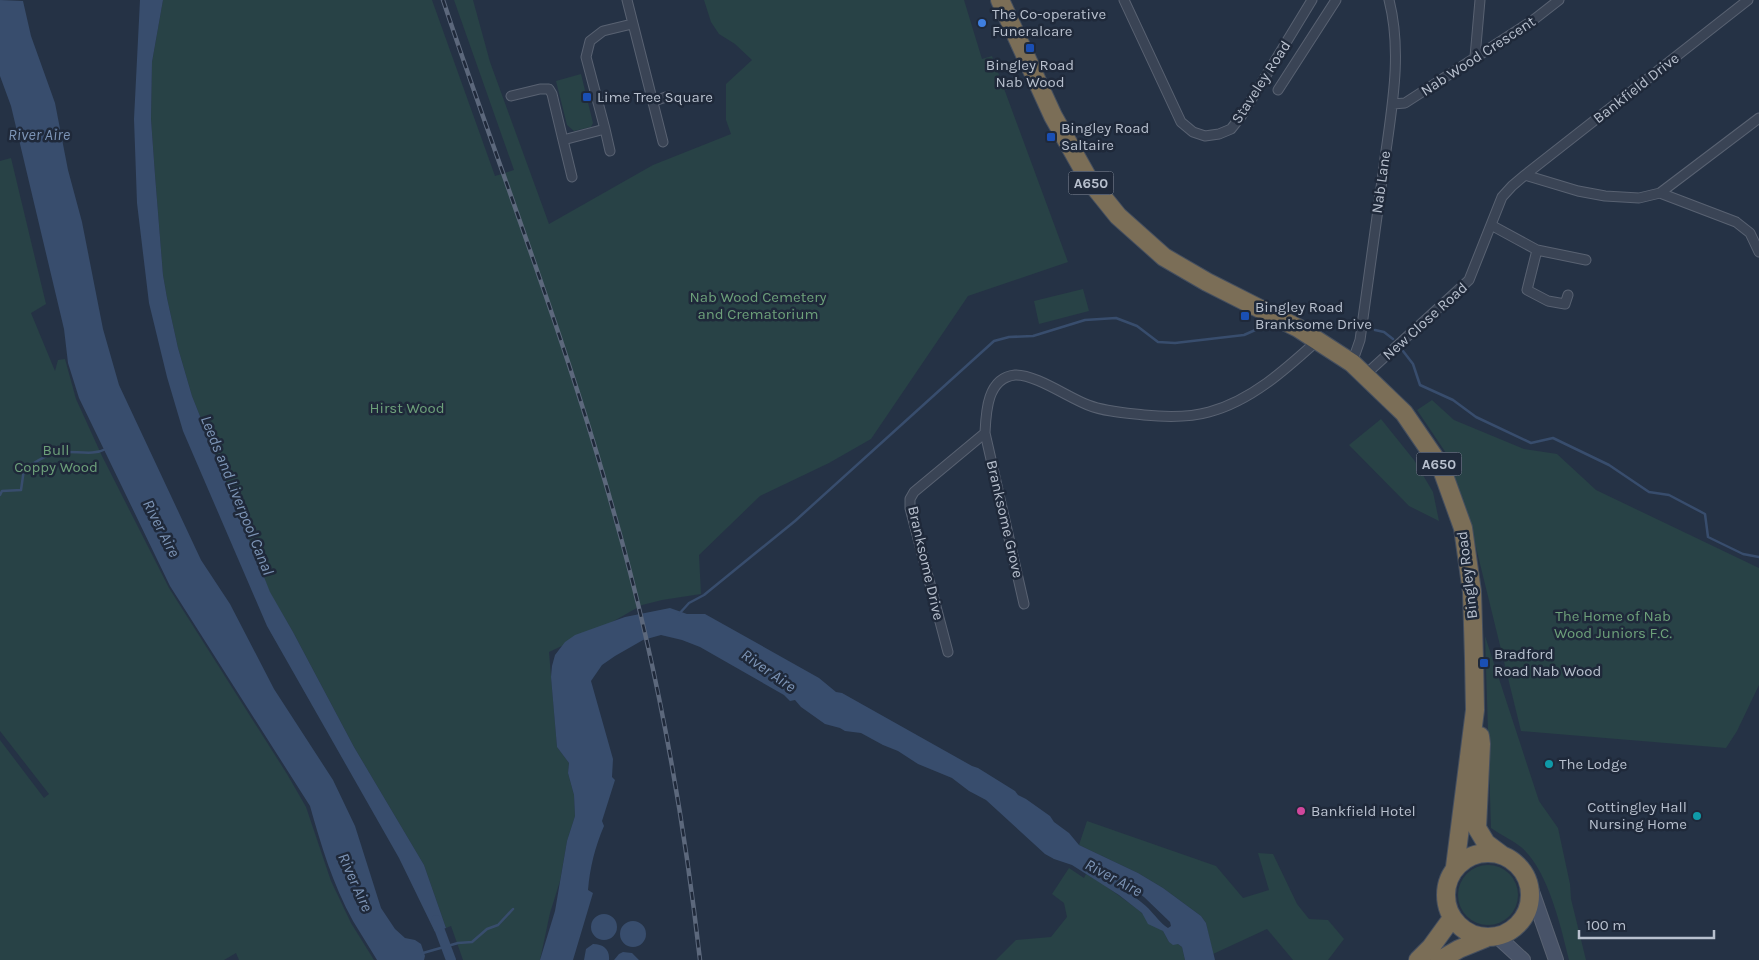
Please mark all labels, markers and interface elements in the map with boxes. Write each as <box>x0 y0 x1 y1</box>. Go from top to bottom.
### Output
place label: The Co-operative Funeralcare <box>992 5 1106 40</box>
street label: Nab Wood Crescent <box>1417 12 1539 100</box>
marker: The Co-operative Funeralcare <box>976 17 988 29</box>
street label: Staveley Road <box>1228 37 1294 127</box>
marker: Bingley Road Nab Wood <box>1024 42 1036 54</box>
street label: Bankfield Drive <box>1589 49 1683 127</box>
place label: Bingley Road Nab Wood <box>986 56 1074 91</box>
place label: Lime Tree Square <box>597 88 713 106</box>
marker: Lime Tree Square <box>581 91 593 103</box>
place label: Bingley Road Saltaire <box>1061 119 1149 154</box>
water label: River Aire <box>8 125 71 144</box>
marker: Bingley Road Saltaire <box>1045 131 1057 143</box>
street label: Nab Lane <box>1368 150 1394 214</box>
road number: A650 <box>1068 172 1114 194</box>
street label: New Close Road <box>1379 278 1471 364</box>
park label: Nab Wood Cemetery and Crematorium <box>689 288 827 323</box>
place label: Bingley Road Branksome Drive <box>1255 298 1372 333</box>
marker: Bingley Road Branksome Drive <box>1239 310 1251 322</box>
park label: Hirst Wood <box>369 399 445 417</box>
water label: Leeds and Liverpool Canal <box>197 413 278 578</box>
park label: Bull Coppy Wood <box>14 441 98 476</box>
road number: A650 <box>1416 452 1462 476</box>
street label: Branksome Grove <box>983 458 1027 580</box>
water label: River Aire <box>139 496 184 561</box>
street label: Branksome Drive <box>904 504 948 622</box>
street label: Bingley Road <box>1453 530 1481 620</box>
park label: The Home of Nab Wood Juniors F.C. <box>1554 607 1672 642</box>
water label: River Aire <box>738 645 800 696</box>
place label: Bradford Road Nab Wood <box>1494 645 1601 680</box>
marker: Bradford Road Nab Wood <box>1478 657 1490 669</box>
place label: The Lodge <box>1559 755 1627 773</box>
marker: The Lodge <box>1543 758 1555 770</box>
place label: Cottingley Hall Nursing Home <box>1587 798 1687 833</box>
place label: Bankfield Hotel <box>1311 802 1416 820</box>
marker: Bankfield Hotel <box>1295 805 1307 817</box>
marker: Cottingley Hall Nursing Home <box>1691 810 1703 822</box>
water label: River Aire <box>334 850 377 915</box>
water label: River Aire <box>1082 854 1146 901</box>
scale bar <box>1579 908 1714 940</box>
text: 100 m <box>1586 916 1626 934</box>

